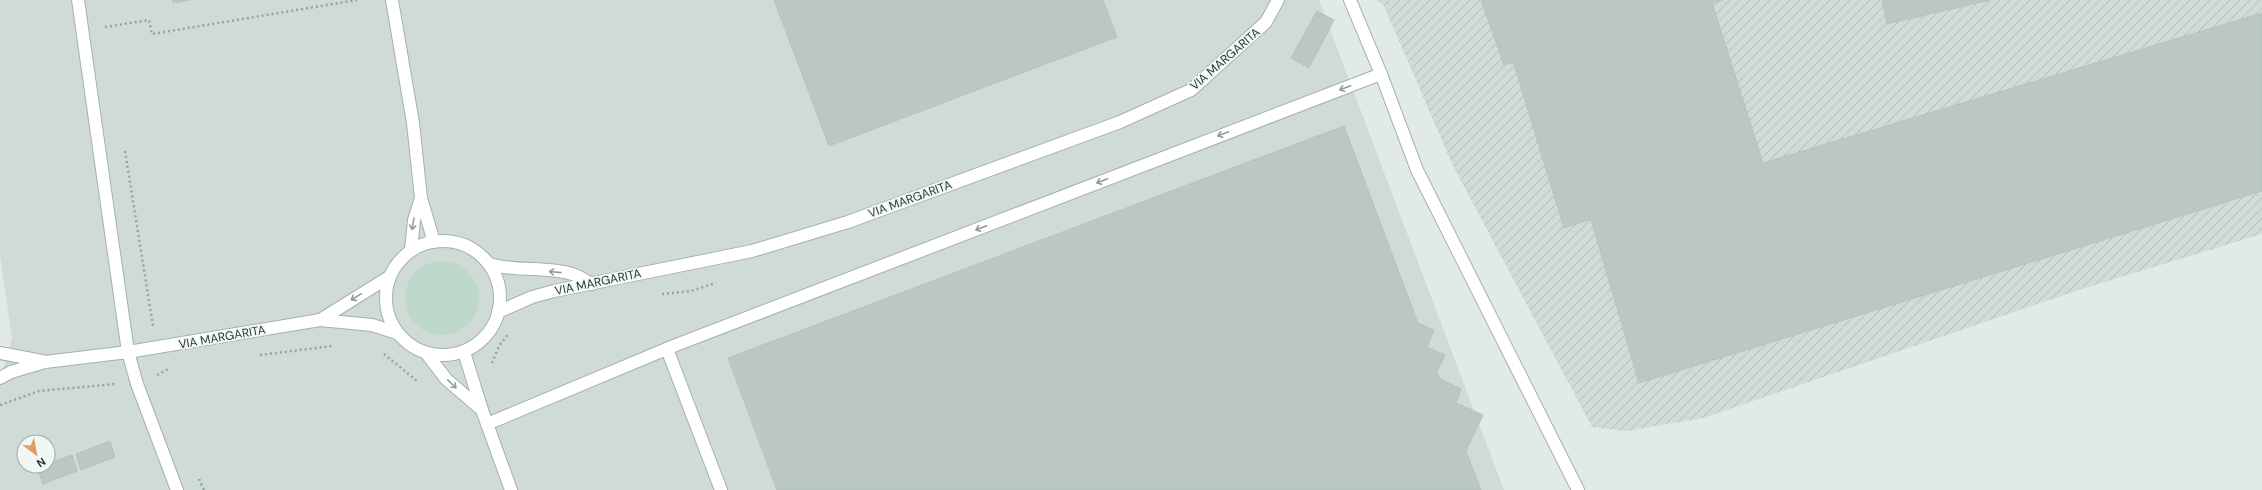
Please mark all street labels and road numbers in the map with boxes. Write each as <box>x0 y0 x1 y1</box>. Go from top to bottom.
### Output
street label: VIA MARGARITA <box>1187 24 1263 94</box>
street label: VIA MARGARITA <box>866 176 954 222</box>
street label: VIA MARGARITA <box>553 265 643 299</box>
street label: VIA MARGARITA <box>177 321 267 353</box>

